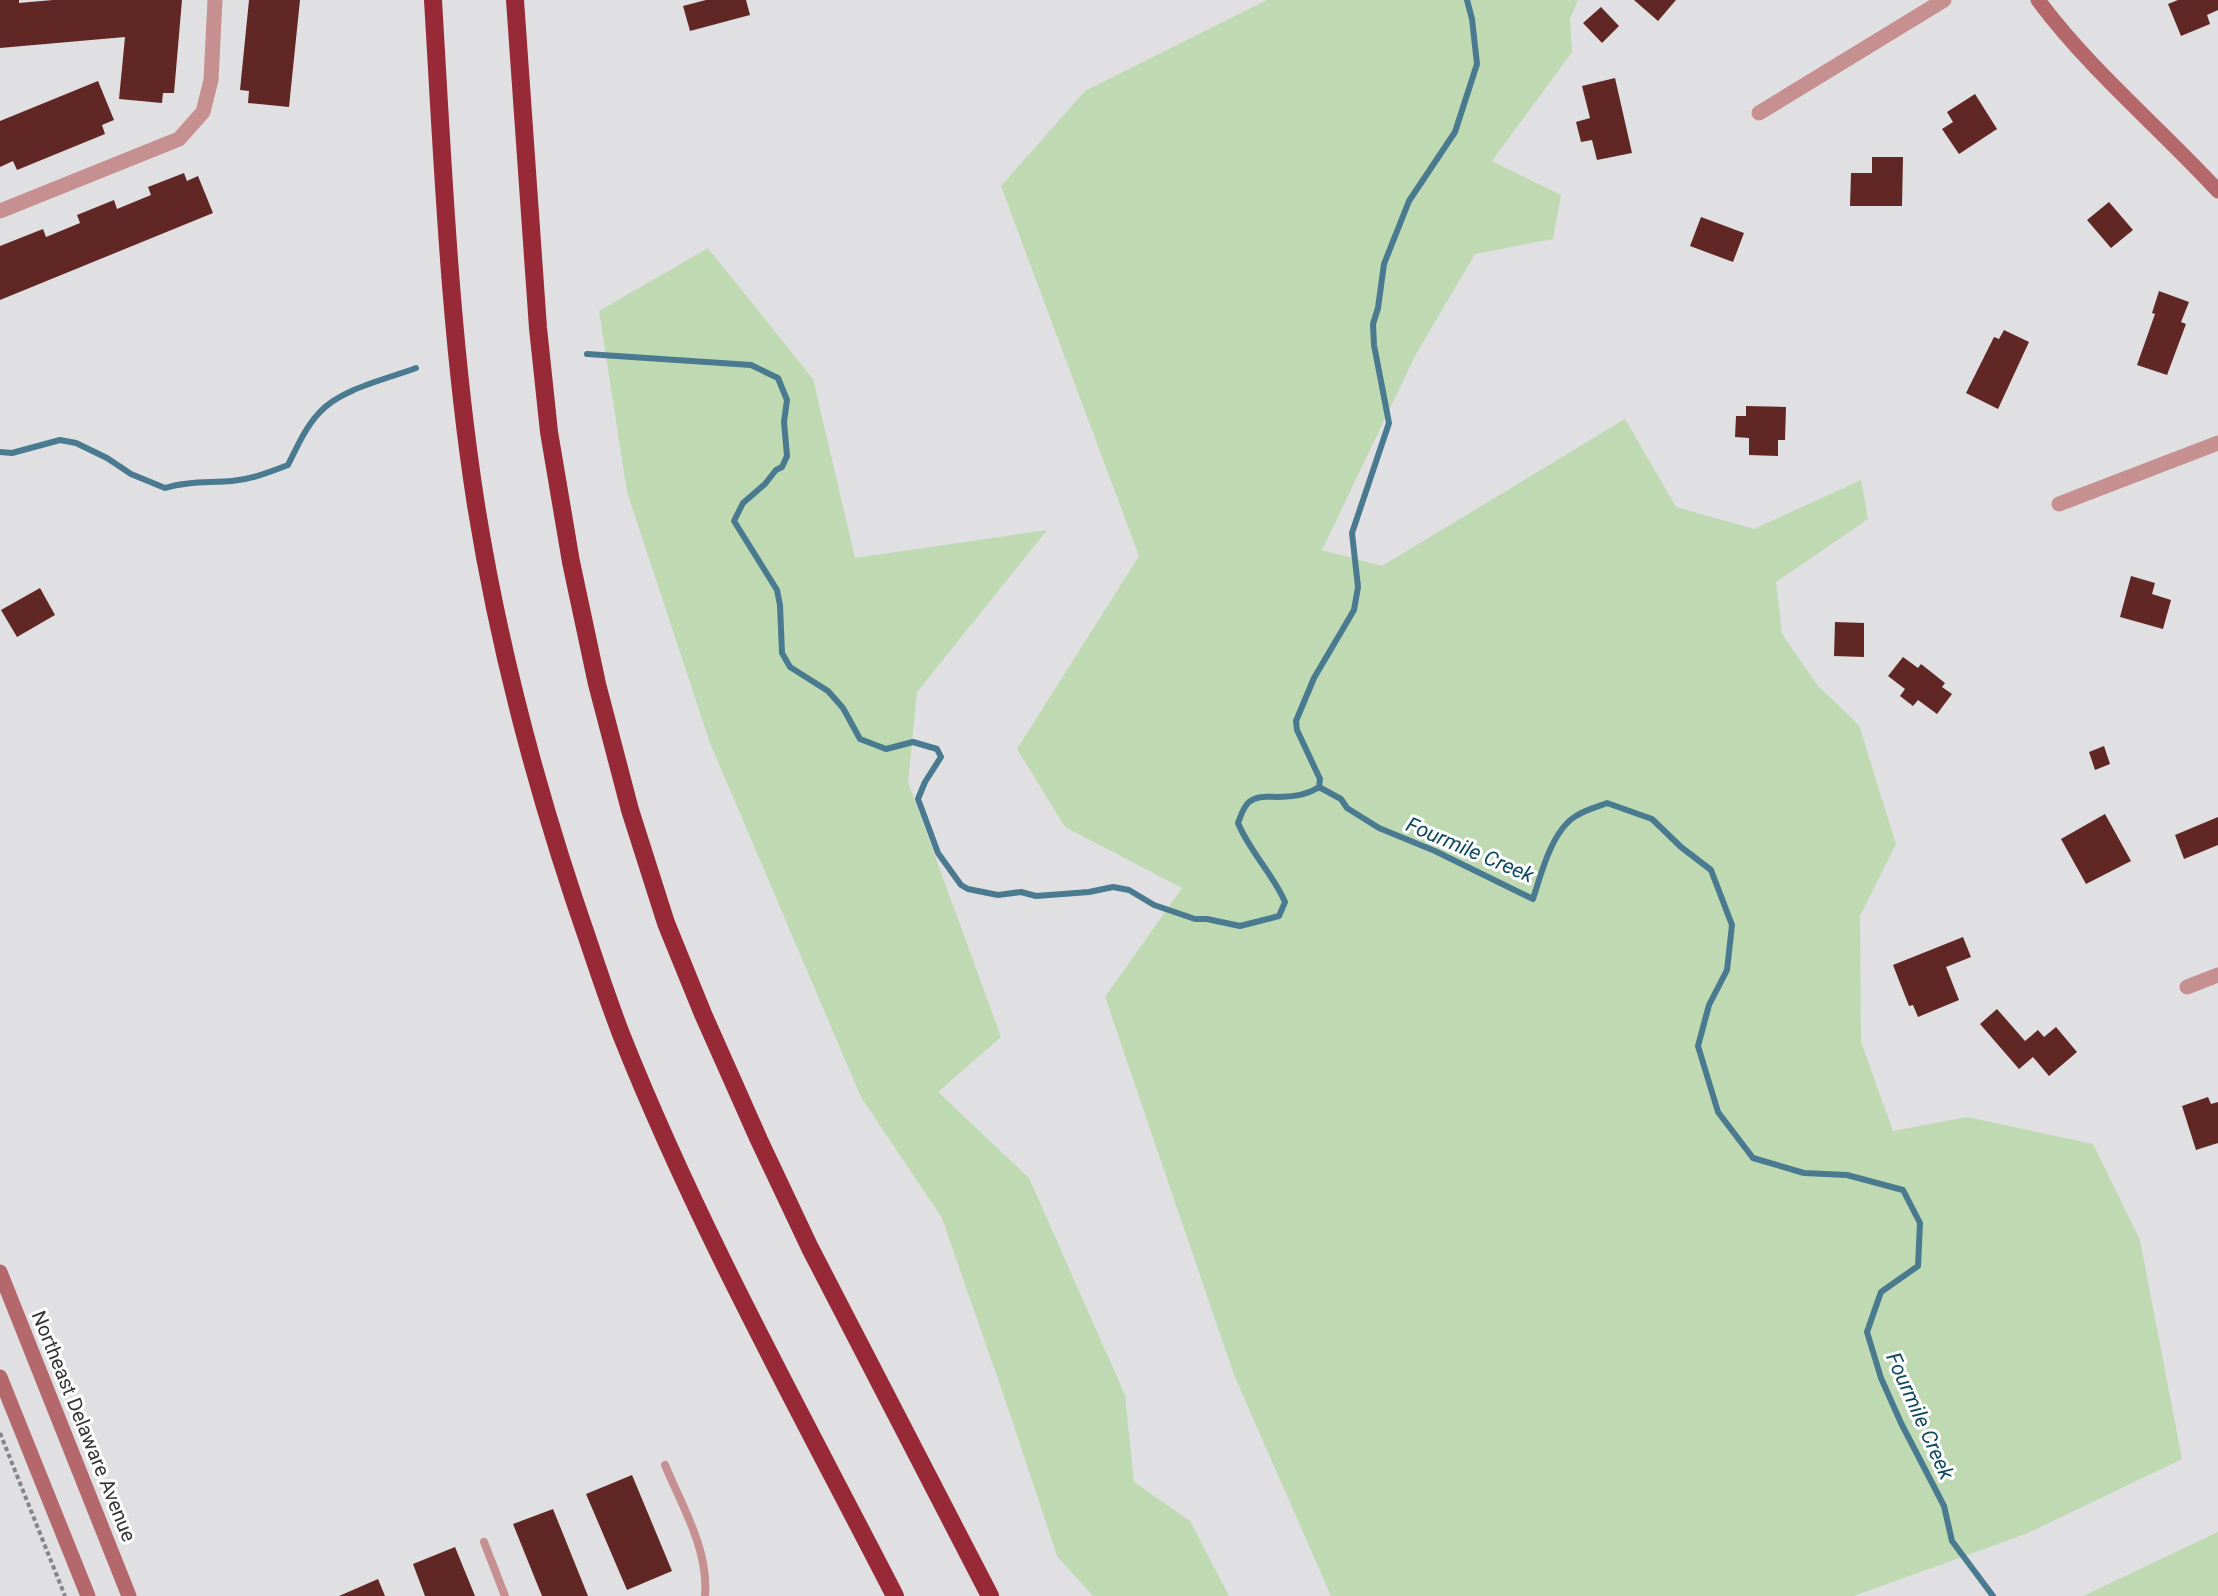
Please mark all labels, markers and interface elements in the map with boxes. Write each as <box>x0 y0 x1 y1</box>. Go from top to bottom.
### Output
water label: Fourmile Creek <box>1403 812 1538 888</box>
street label: Northeast Delaware Avenue <box>27 1307 141 1545</box>
water label: Fourmile Creek <box>1881 1349 1959 1484</box>

